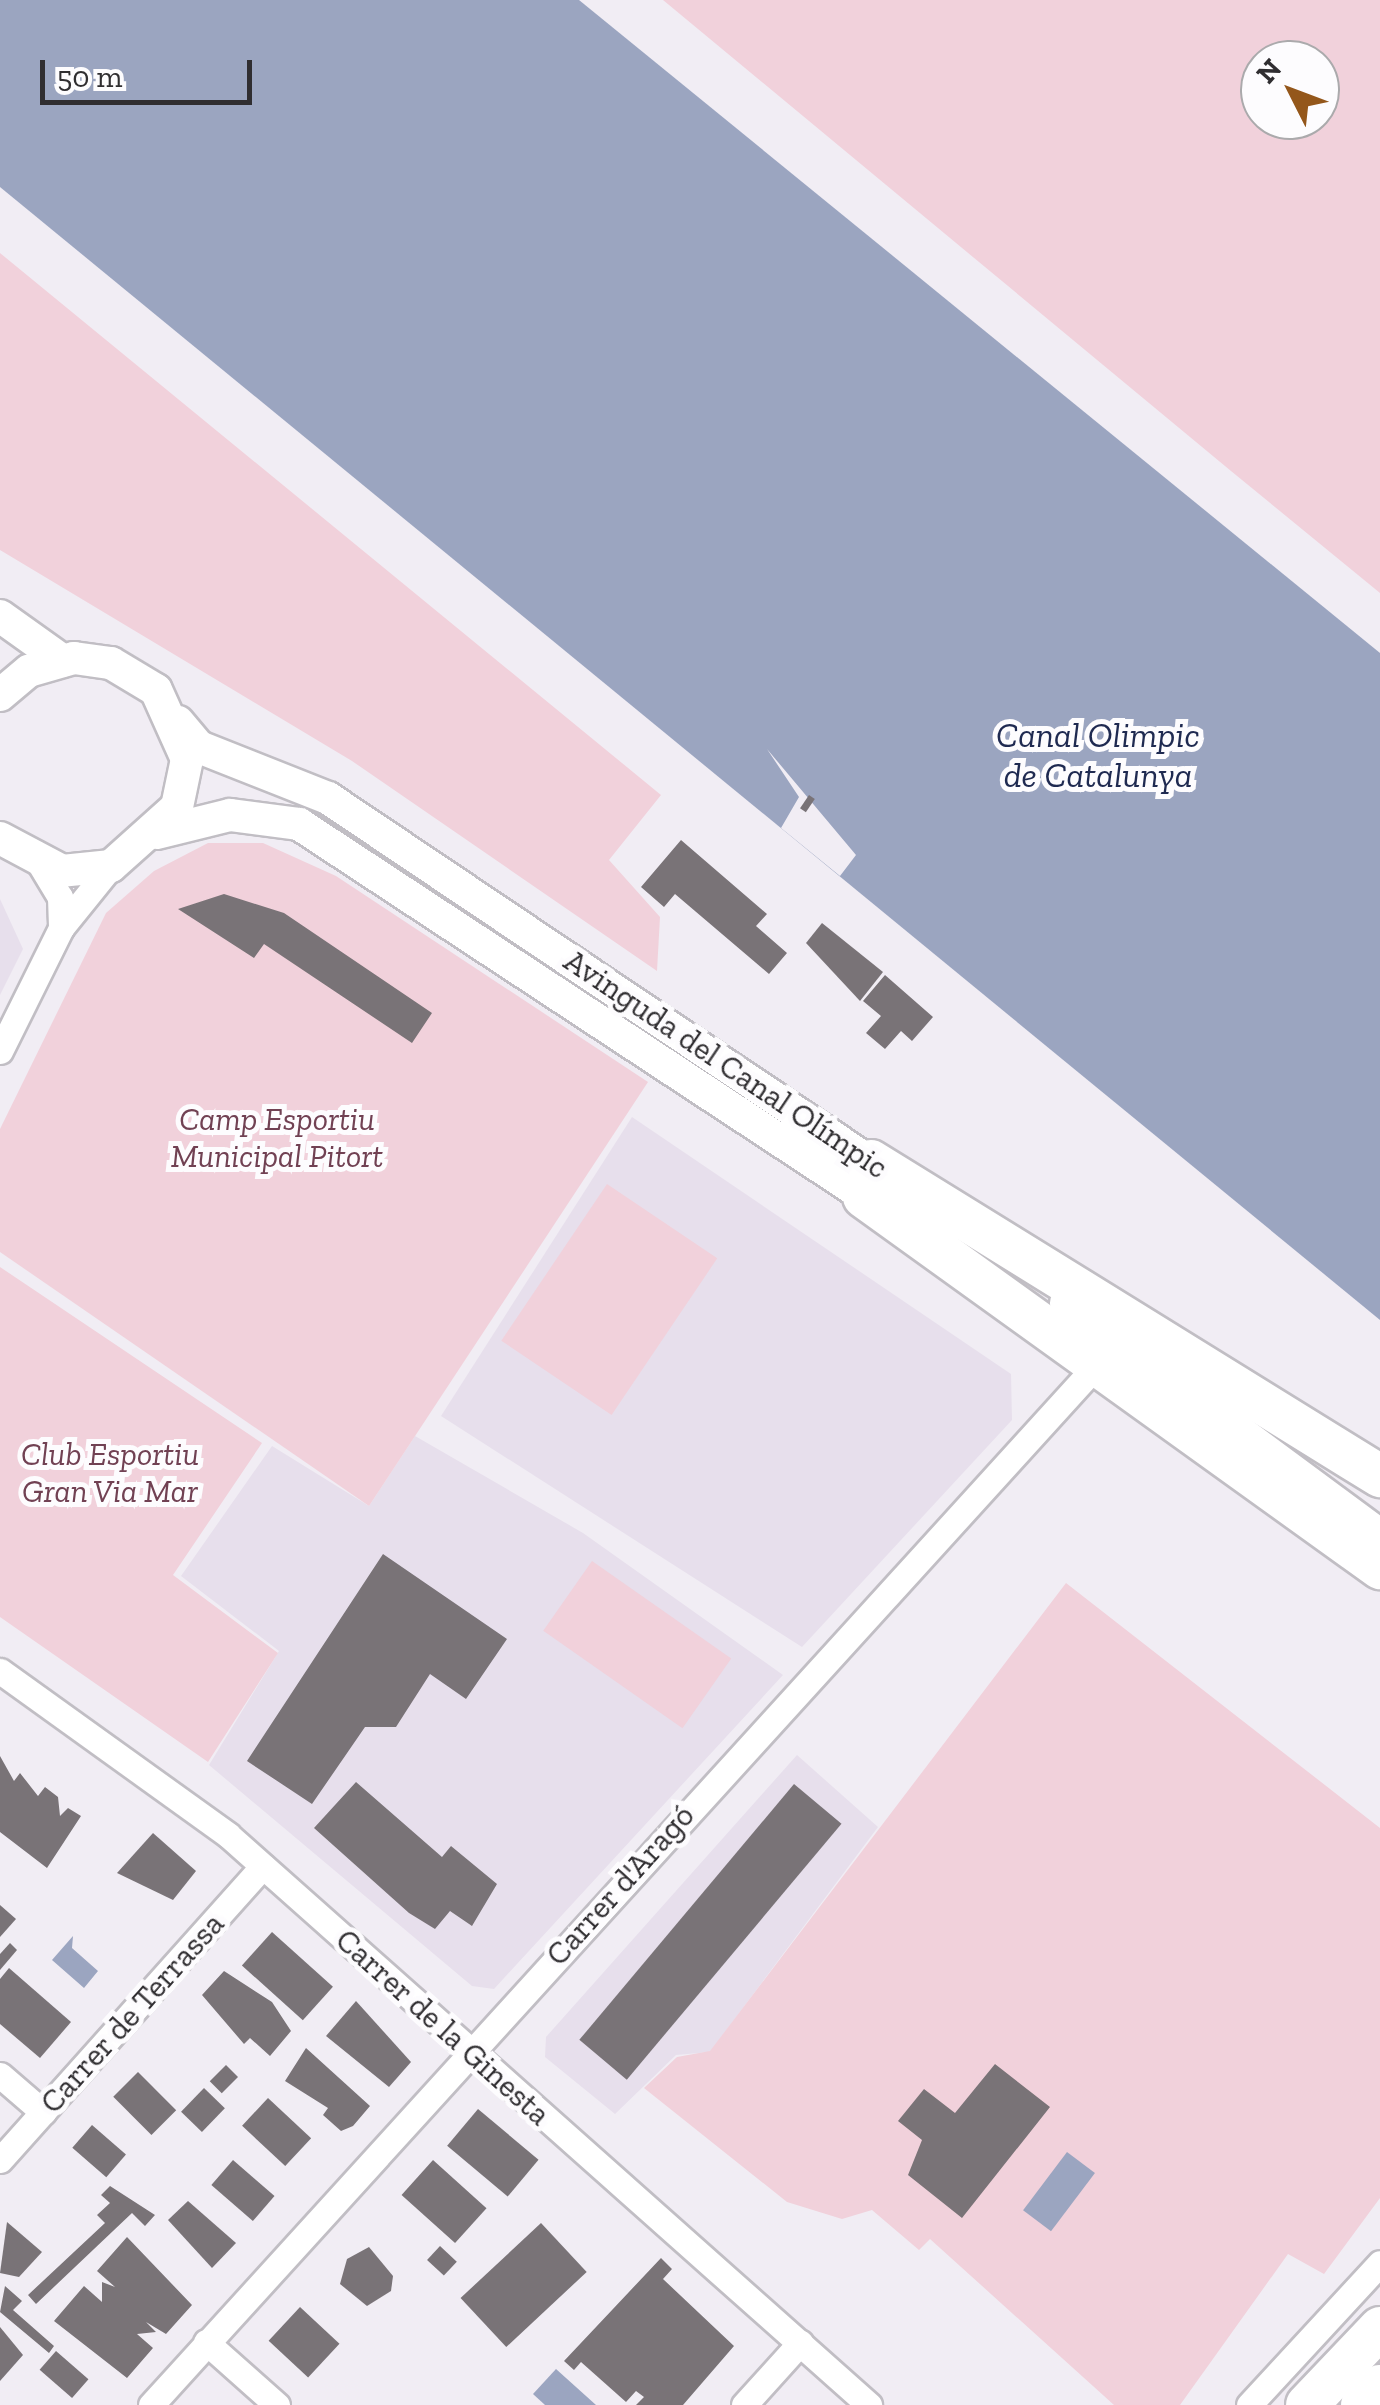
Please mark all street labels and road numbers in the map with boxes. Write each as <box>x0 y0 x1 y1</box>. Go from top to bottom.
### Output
street label: Avinguda del Canal Olímpic <box>557 941 895 1187</box>
street label: Carrer d'Aragó <box>538 1796 702 1974</box>
street label: Carrer de Terrassa <box>32 1905 232 2121</box>
street label: Carrer de la Ginesta <box>328 1921 558 2133</box>

